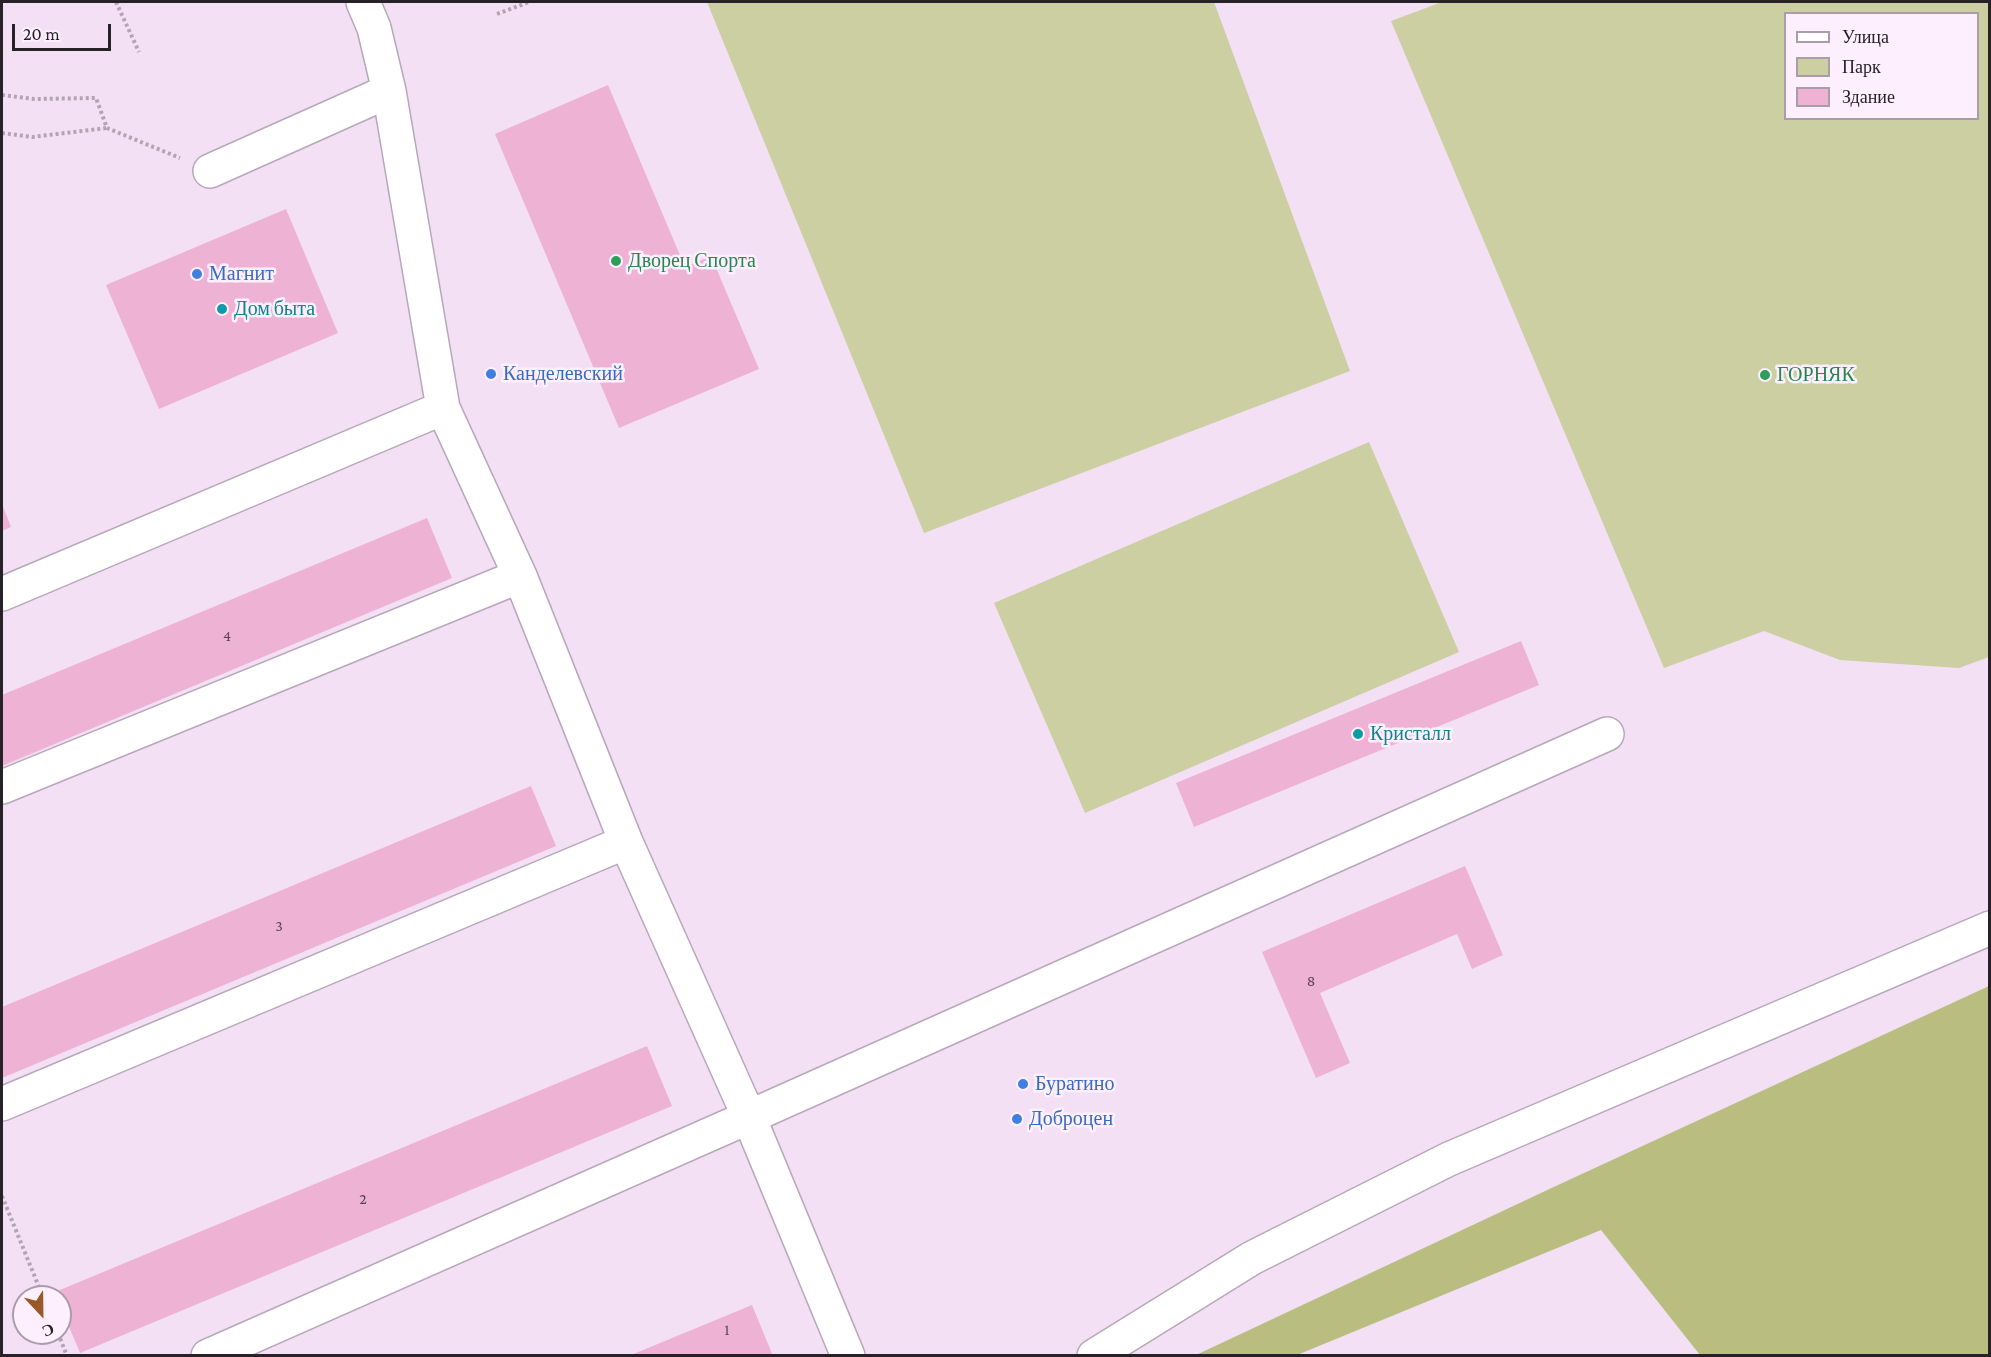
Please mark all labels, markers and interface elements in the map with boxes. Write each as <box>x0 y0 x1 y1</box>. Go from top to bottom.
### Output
scale bar <box>15 12 114 50</box>
legend <box>1784 12 1979 120</box>
text: 20 m <box>23 24 60 44</box>
text: Улица <box>1842 27 1889 47</box>
text: Парк <box>1842 57 1881 77</box>
text: Здание <box>1842 87 1895 107</box>
place label: Дворец Спорта <box>628 249 756 273</box>
marker: Дворец Спорта <box>609 254 623 268</box>
place label: Магнит <box>209 262 274 286</box>
marker: Магнит <box>190 267 204 281</box>
place label: Дом быта <box>234 297 315 321</box>
marker: Дом быта <box>215 302 229 316</box>
place label: Канделевский <box>503 362 623 386</box>
place label: ГОРНЯК <box>1777 363 1855 387</box>
marker: Канделевский <box>484 367 498 381</box>
marker: ГОРНЯК <box>1758 368 1772 382</box>
house number: 4 <box>223 626 231 646</box>
place label: Кристалл <box>1370 722 1451 746</box>
marker: Кристалл <box>1351 727 1365 741</box>
house number: 3 <box>275 916 283 936</box>
house number: 8 <box>1307 971 1315 991</box>
place label: Буратино <box>1035 1072 1114 1096</box>
marker: Буратино <box>1016 1077 1030 1091</box>
place label: Доброцен <box>1029 1107 1113 1131</box>
marker: Доброцен <box>1010 1112 1024 1126</box>
house number: 2 <box>359 1189 367 1209</box>
north arrow <box>12 1285 72 1345</box>
text: С <box>40 1320 57 1340</box>
house number: 1 <box>724 1320 730 1340</box>

